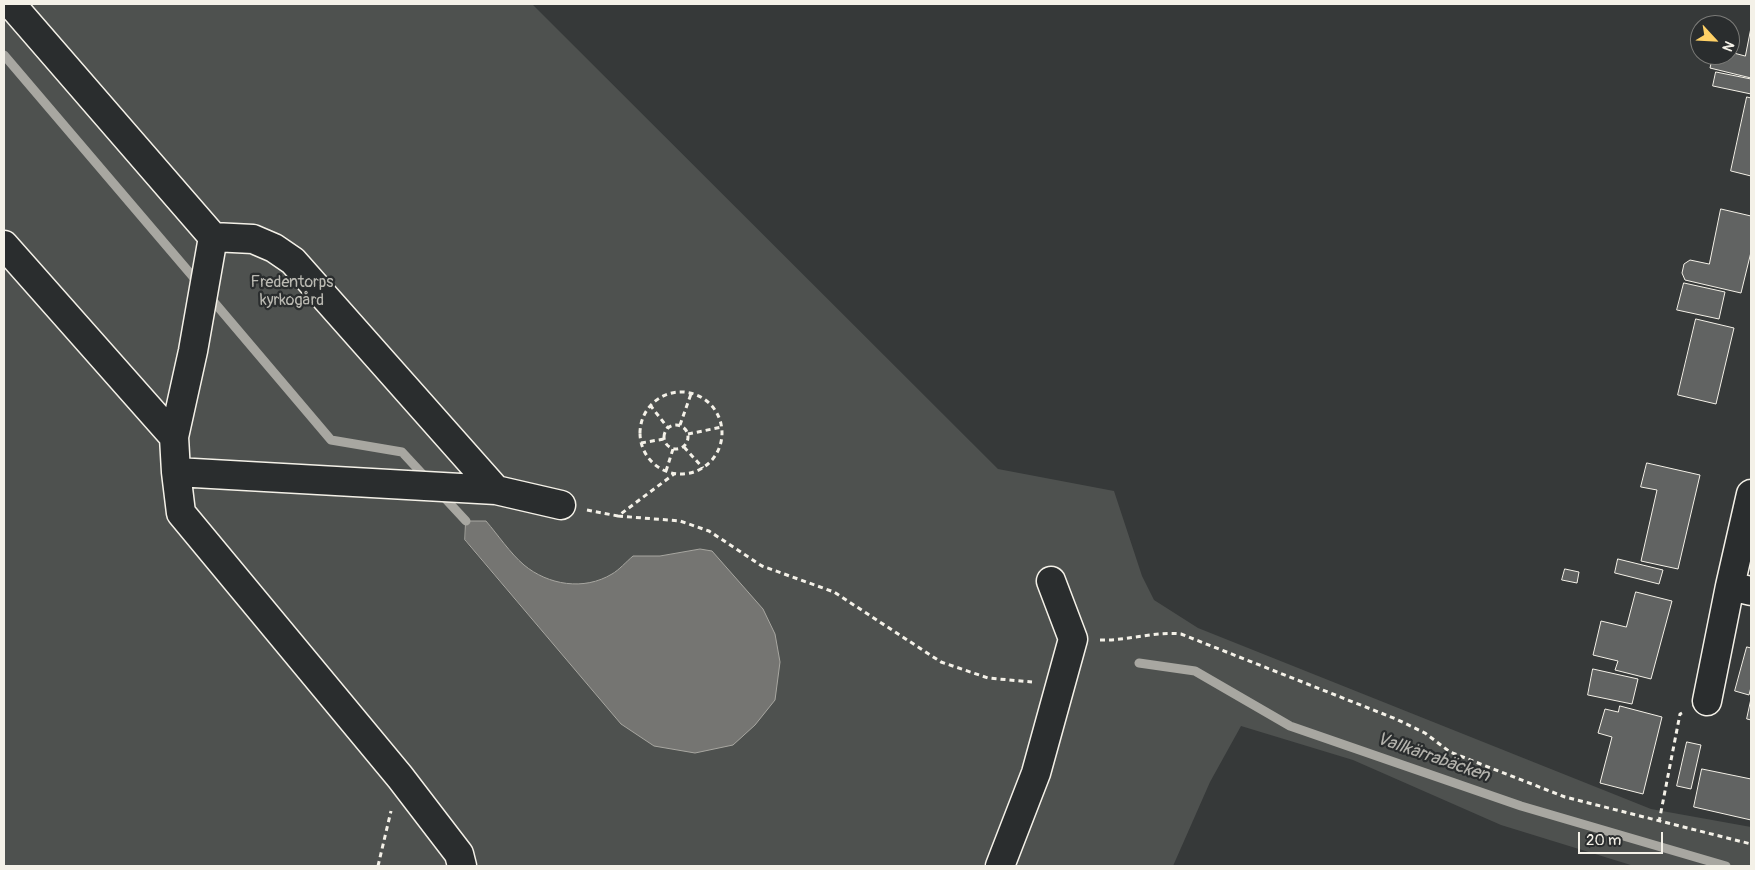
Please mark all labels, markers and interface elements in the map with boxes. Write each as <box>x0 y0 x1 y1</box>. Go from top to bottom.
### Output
north arrow <box>1690 15 1740 65</box>
text: N <box>1718 38 1738 54</box>
park label: Fredentorps kyrkogård <box>251 273 333 311</box>
water label: Vallkärrabäcken <box>1374 729 1492 787</box>
scale bar <box>1580 822 1665 854</box>
text: 20 m <box>1586 831 1621 850</box>

